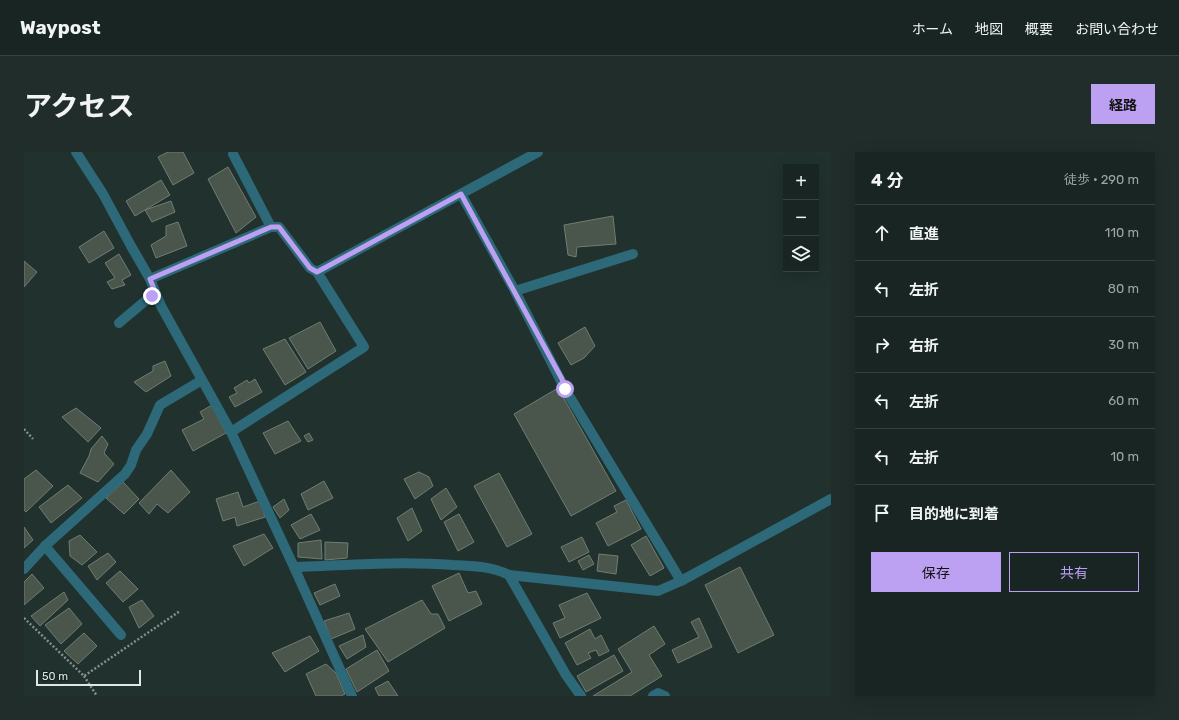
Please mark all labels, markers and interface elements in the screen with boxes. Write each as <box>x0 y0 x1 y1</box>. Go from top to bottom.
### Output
text: Waypost <box>20 16 101 39</box>
text: ホーム <box>911 21 953 38</box>
text: 地図 <box>975 21 1003 38</box>
text: 概要 <box>1025 21 1053 38</box>
text: お問い合わせ <box>1075 21 1159 38</box>
button: 経路 <box>1091 84 1155 124</box>
text: アクセス <box>24 90 135 123</box>
map controls <box>783 164 819 272</box>
button: + <box>783 164 819 200</box>
text: 4 分 <box>871 170 903 190</box>
text: 徒歩 · 290 m <box>1064 172 1139 187</box>
button: − <box>783 200 819 236</box>
icon: ahead <box>871 222 893 244</box>
text: 直進 <box>909 225 939 243</box>
text: 110 m <box>1105 225 1139 240</box>
button: layers <box>783 236 819 272</box>
icon: left <box>871 278 893 300</box>
text: 左折 <box>909 281 939 299</box>
text: 80 m <box>1108 281 1139 296</box>
route end <box>143 287 161 305</box>
icon: right <box>871 334 893 356</box>
text: 右折 <box>909 337 939 355</box>
text: 30 m <box>1108 337 1139 352</box>
route start <box>556 380 574 398</box>
icon: left <box>871 390 893 412</box>
text: 左折 <box>909 393 939 411</box>
text: 60 m <box>1108 393 1139 408</box>
icon: left <box>871 446 893 468</box>
text: 左折 <box>909 449 939 467</box>
text: 10 m <box>1110 449 1139 464</box>
icon: arrive <box>871 502 893 524</box>
text: 目的地に到着 <box>909 505 999 523</box>
button: 保存 <box>871 552 1001 592</box>
button: 共有 <box>1009 552 1139 592</box>
scale bar <box>36 668 141 687</box>
text: 50 m <box>42 670 68 683</box>

